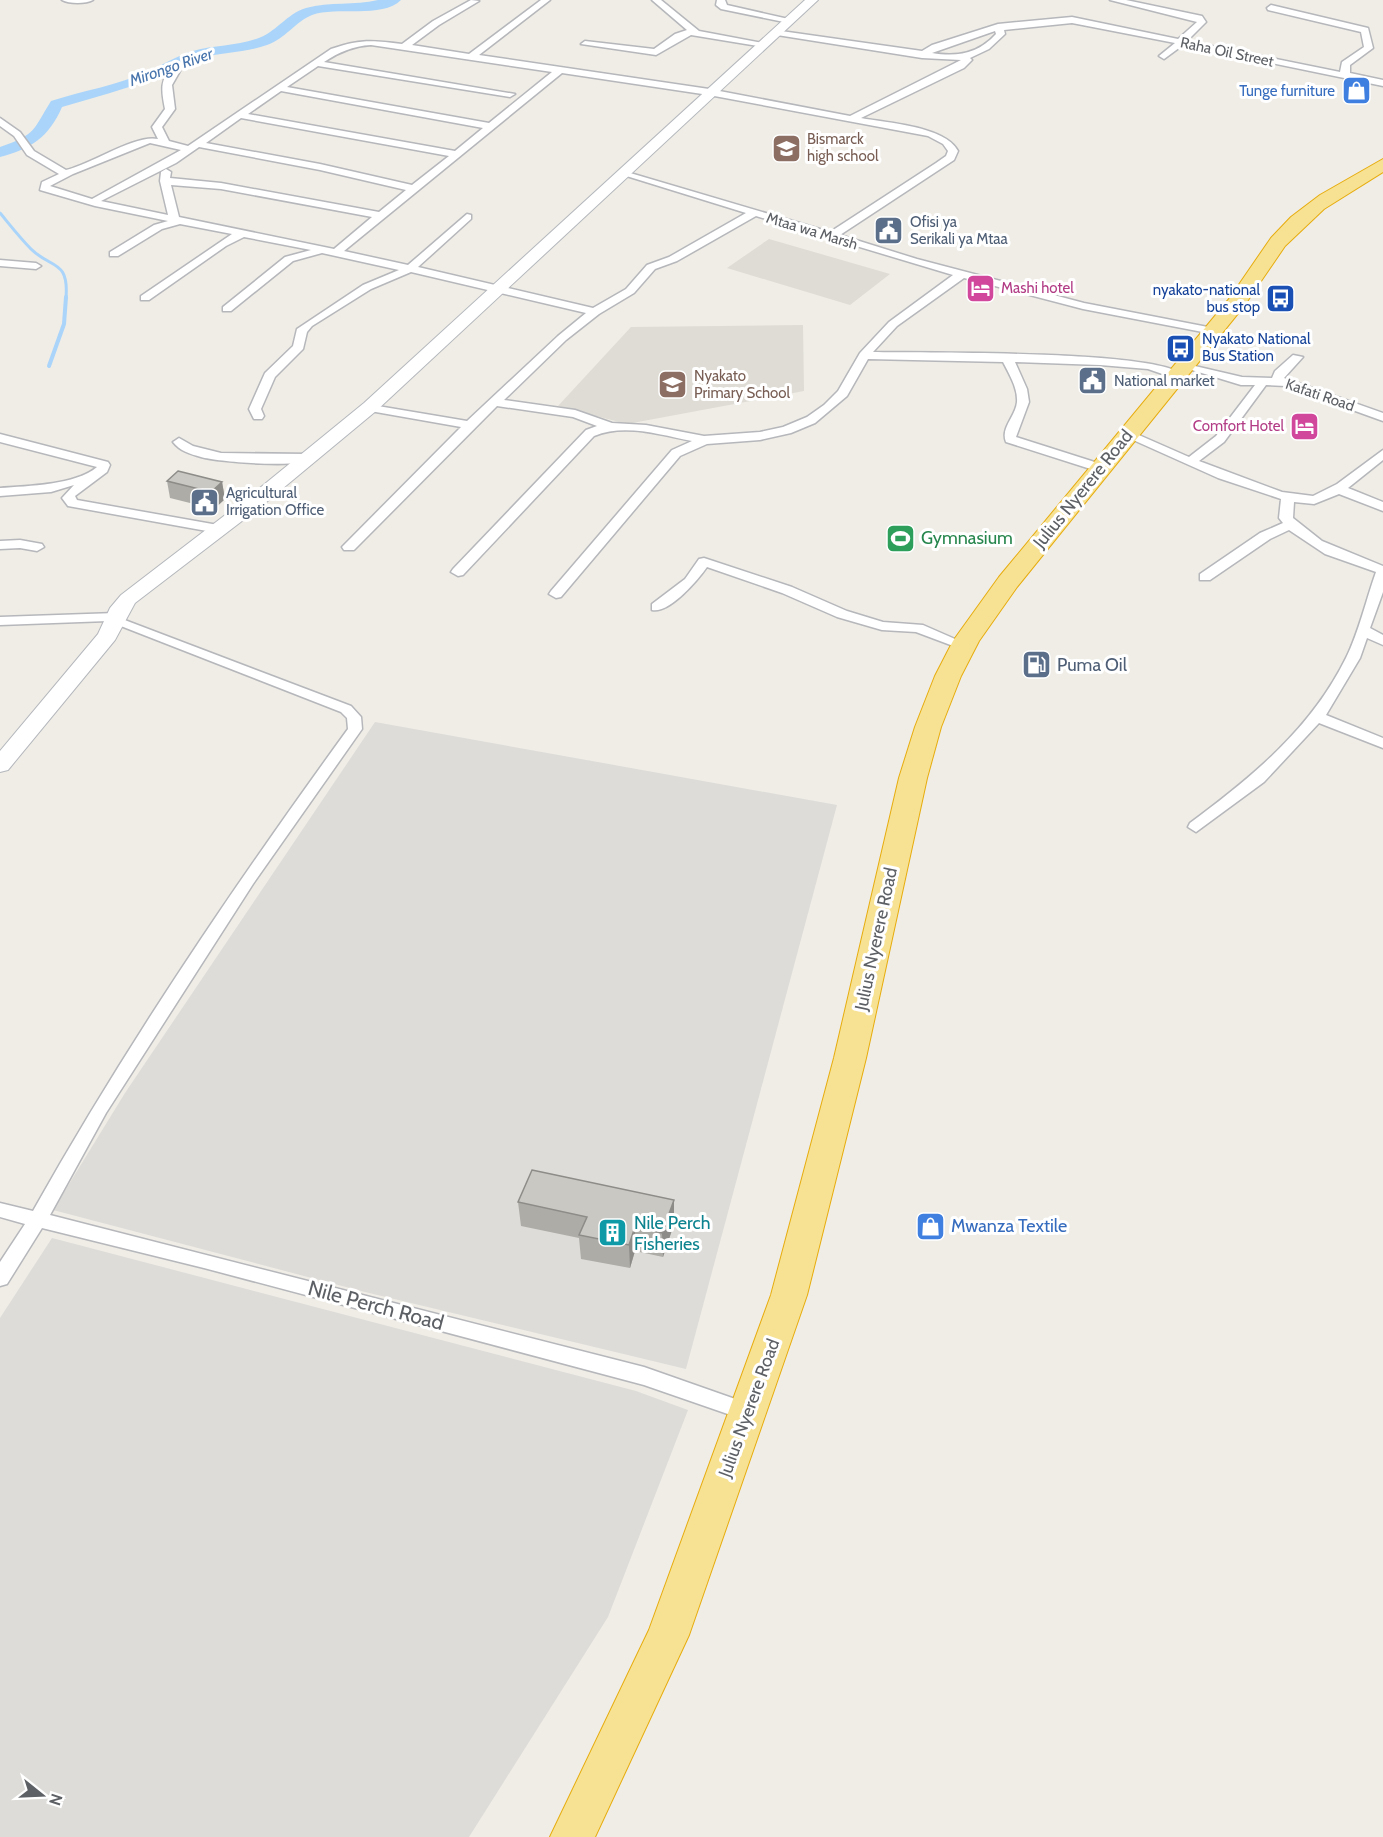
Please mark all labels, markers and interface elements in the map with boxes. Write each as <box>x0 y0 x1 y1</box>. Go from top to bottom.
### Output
street label: Raha Oil Street <box>1179 33 1275 71</box>
water label: Mirongo River <box>126 44 216 90</box>
shop icon: Tunge furniture <box>1340 75 1372 107</box>
place label: Tunge furniture <box>1239 82 1335 100</box>
place label: Bismarck high school <box>807 130 879 165</box>
school or university icon: Bismarck high school <box>770 132 802 164</box>
street label: Mtaa wa Marsh <box>764 209 860 253</box>
place label: Ofisi ya Serikali ya Mtaa <box>910 213 1008 248</box>
public building icon: Ofisi ya Serikali ya Mtaa <box>873 215 905 247</box>
hotel icon: Mashi hotel <box>964 272 996 304</box>
place label: Mashi hotel <box>1001 279 1074 297</box>
place label: nyakato-national bus stop <box>1153 281 1260 316</box>
bus stop icon: nyakato-national bus stop <box>1265 283 1297 315</box>
place label: Nyakato National Bus Station <box>1202 330 1311 365</box>
bus stop icon: Nyakato National Bus Station <box>1165 332 1197 364</box>
public building icon: National market <box>1077 365 1109 397</box>
place label: Nyakato Primary School <box>694 367 791 402</box>
school or university icon: Nyakato Primary School <box>657 369 689 401</box>
place label: National market <box>1114 372 1215 390</box>
street label: Kafati Road <box>1283 375 1357 415</box>
hotel icon: Comfort Hotel <box>1289 410 1321 442</box>
place label: Comfort Hotel <box>1193 417 1284 435</box>
street label: Julius Nyerere Road <box>1028 425 1137 553</box>
place label: Agricultural Irrigation Office <box>226 484 324 519</box>
public building icon: Agricultural Irrigation Office <box>189 486 221 518</box>
sports icon: Gymnasium <box>884 522 916 554</box>
place label: Gymnasium <box>921 527 1013 549</box>
fuel station icon: Puma Oil <box>1020 649 1052 681</box>
place label: Puma Oil <box>1057 654 1128 676</box>
street label: Julius Nyerere Road <box>850 865 902 1014</box>
shop icon: Mwanza Textile <box>914 1210 946 1242</box>
place label: Nile Perch Fisheries <box>634 1212 710 1255</box>
place label: Mwanza Textile <box>951 1215 1067 1237</box>
building icon: Nile Perch Fisheries <box>597 1217 629 1249</box>
street label: Nile Perch Road <box>305 1275 447 1335</box>
street label: Julius Nyerere Road <box>713 1336 784 1481</box>
north arrow <box>12 1765 72 1825</box>
text: N <box>45 1791 67 1808</box>

